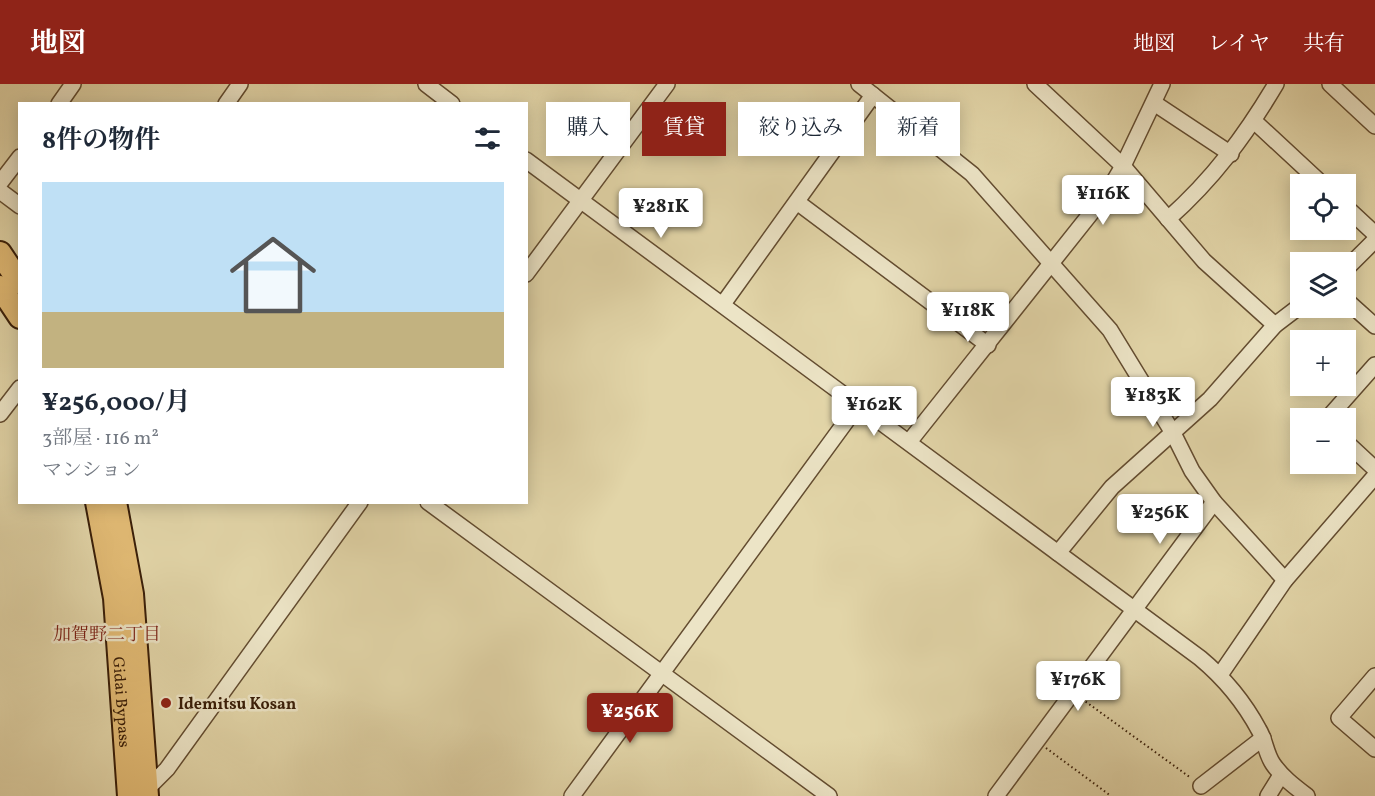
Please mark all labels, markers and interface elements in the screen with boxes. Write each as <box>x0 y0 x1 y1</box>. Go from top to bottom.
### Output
text: 地図 <box>30 25 86 64</box>
text: 地図 <box>1133 30 1175 59</box>
text: レイヤ <box>1208 30 1270 59</box>
text: 共有 <box>1303 30 1345 59</box>
chip: 購入 <box>546 102 630 156</box>
chip: 賃貸 <box>642 102 726 156</box>
chip: 絞り込み <box>738 102 864 156</box>
chip: 新着 <box>876 102 960 156</box>
icon: filters <box>471 122 504 155</box>
text: 8件の物件 <box>42 123 160 159</box>
map controls <box>1290 174 1356 474</box>
button: locate <box>1290 174 1356 240</box>
pin: ¥116K <box>1061 175 1145 226</box>
text: ¥116K <box>1076 180 1130 208</box>
pin: ¥281K <box>619 188 703 239</box>
text: ¥281K <box>633 193 689 221</box>
icon: home <box>219 221 327 329</box>
button: layers <box>1290 252 1356 318</box>
pin: ¥118K <box>926 292 1010 343</box>
text: ¥118K <box>941 297 995 325</box>
button: + <box>1290 330 1356 396</box>
pin: ¥183K <box>1111 377 1195 428</box>
text: ¥183K <box>1125 382 1181 410</box>
text: ¥256,000/月 <box>42 385 191 421</box>
pin: ¥162K <box>832 386 916 437</box>
text: ¥162K <box>846 391 902 419</box>
button: − <box>1290 408 1356 474</box>
text: 3部屋 · 116 m² <box>42 425 159 453</box>
text: マンション <box>42 457 141 485</box>
pin: ¥256K <box>1118 494 1202 545</box>
text: ¥256K <box>1131 499 1189 527</box>
district label: 加賀野二丁目 <box>53 623 161 648</box>
street label: Gidai Bypass <box>106 656 135 749</box>
pin: ¥176K <box>1036 661 1120 712</box>
text: ¥176K <box>1050 666 1106 694</box>
pin: ¥256K <box>588 693 672 744</box>
place label: Idemitsu Kosan <box>178 694 297 716</box>
marker: Idemitsu Kosan <box>159 696 173 710</box>
text: ¥256K <box>601 698 659 726</box>

